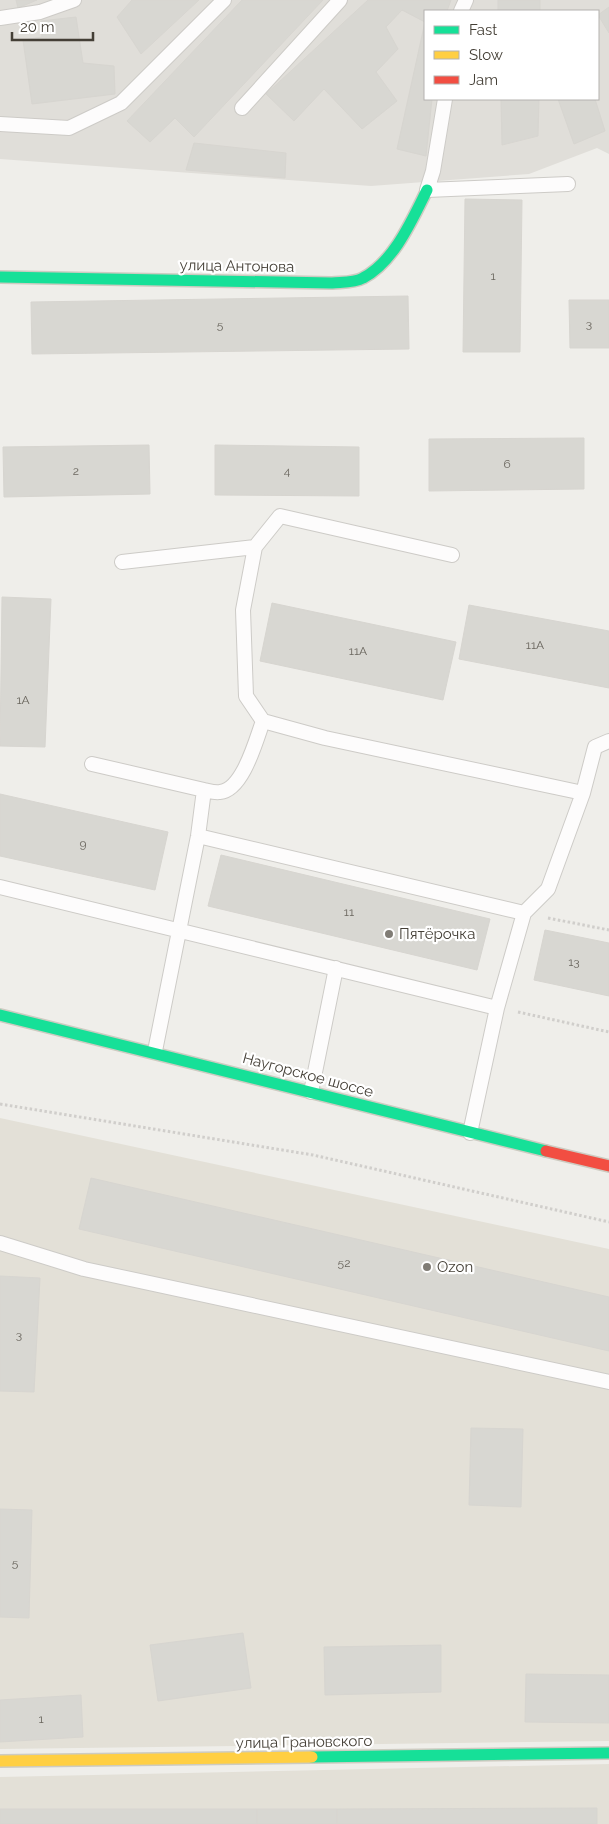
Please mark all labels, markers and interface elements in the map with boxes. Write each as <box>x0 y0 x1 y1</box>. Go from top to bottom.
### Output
scale bar <box>12 10 94 42</box>
legend <box>424 10 599 100</box>
text: 20 m <box>20 18 55 36</box>
text: Fast <box>469 21 497 39</box>
text: Slow <box>469 46 503 64</box>
text: Jam <box>469 71 498 89</box>
street label: улица Антонова <box>180 256 294 276</box>
house number: 1 <box>490 269 496 283</box>
house number: 3 <box>586 317 592 331</box>
house number: 5 <box>217 318 224 332</box>
house number: 6 <box>503 457 511 471</box>
house number: 2 <box>73 464 79 478</box>
house number: 4 <box>284 464 291 478</box>
house number: 11А <box>526 638 544 652</box>
house number: 11А <box>349 644 367 658</box>
house number: 1А <box>16 693 30 707</box>
house number: 9 <box>79 837 87 851</box>
house number: 11 <box>344 905 354 919</box>
place label: Пятёрочка <box>399 925 475 943</box>
marker: Пятёрочка <box>383 928 395 940</box>
house number: 13 <box>568 955 580 969</box>
street label: Наугорское шоссе <box>241 1049 375 1101</box>
house number: 52 <box>338 1256 350 1270</box>
place label: Ozon <box>437 1258 473 1276</box>
marker: Ozon <box>421 1261 433 1273</box>
house number: 3 <box>16 1328 22 1342</box>
house number: 5 <box>12 1556 19 1570</box>
house number: 1 <box>38 1712 44 1726</box>
street label: улица Грановского <box>236 1732 373 1752</box>

